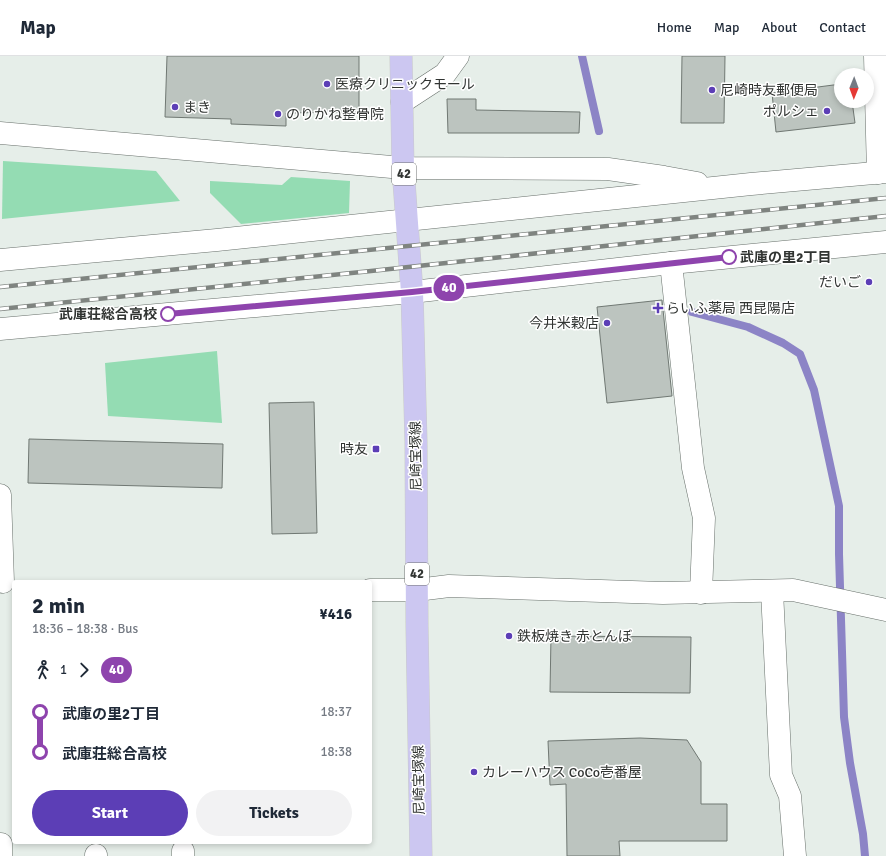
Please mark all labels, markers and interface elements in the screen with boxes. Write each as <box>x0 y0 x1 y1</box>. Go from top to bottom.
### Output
text: Map <box>20 16 56 40</box>
text: Home <box>657 19 692 36</box>
text: Map <box>714 19 739 36</box>
text: About <box>761 19 797 36</box>
text: Contact <box>819 19 866 36</box>
north arrow <box>834 68 874 108</box>
map controls <box>834 68 874 108</box>
place label: 医療クリニックモール <box>335 76 475 93</box>
marker: 医療クリニックモール <box>322 79 332 89</box>
place label: 尼崎時友郵便局 <box>720 82 818 99</box>
marker: 尼崎時友郵便局 <box>707 85 717 95</box>
place label: まき <box>183 99 211 116</box>
marker: まき <box>170 102 180 112</box>
place label: ポルシェ <box>763 103 819 120</box>
place label: のりかね整骨院 <box>286 106 384 123</box>
marker: ポルシェ <box>822 106 832 116</box>
marker: のりかね整骨院 <box>273 109 283 119</box>
road number: 42 <box>392 163 416 185</box>
marker: 武庫の里2丁目 <box>721 249 737 265</box>
place label: 武庫の里2丁目 <box>740 249 832 266</box>
place label: だいご <box>819 274 861 291</box>
line badge: 40 <box>431 275 467 301</box>
marker: だいご <box>864 277 874 287</box>
text: 40 <box>441 279 457 296</box>
place label: らいふ薬局 西昆陽店 <box>666 300 795 317</box>
marker: らいふ薬局 西昆陽店 <box>653 303 663 313</box>
place label: 武庫荘総合高校 <box>59 306 157 323</box>
marker: 武庫荘総合高校 <box>160 306 176 322</box>
place label: 今井米穀店 <box>529 315 599 332</box>
marker: 今井米穀店 <box>602 318 612 328</box>
street label: 尼崎宝塚線 <box>407 421 425 491</box>
place label: 時友 <box>340 441 368 458</box>
marker: 時友 <box>371 444 381 454</box>
road number: 42 <box>405 563 429 585</box>
text: 2 min <box>32 592 85 619</box>
text: ¥416 <box>320 605 352 623</box>
text: 18:36 – 18:38 · Bus <box>32 621 138 637</box>
place label: 鉄板焼き 赤とんぼ <box>517 628 632 645</box>
marker: 鉄板焼き 赤とんぼ <box>504 631 514 641</box>
icon: walk <box>32 659 54 681</box>
icon: forward <box>73 659 95 681</box>
text: 40 <box>109 661 124 678</box>
text: 1 <box>60 662 67 678</box>
text: 18:37 <box>320 704 352 720</box>
text: 武庫の里2丁目 <box>62 705 160 723</box>
text: 18:38 <box>320 744 352 760</box>
text: 武庫荘総合高校 <box>62 745 167 763</box>
street label: 尼崎宝塚線 <box>410 745 428 815</box>
place label: カレーハウス CoCo壱番屋 <box>482 764 642 781</box>
marker: カレーハウス CoCo壱番屋 <box>469 767 479 777</box>
button: Start <box>32 790 188 836</box>
button: Tickets <box>196 790 352 836</box>

